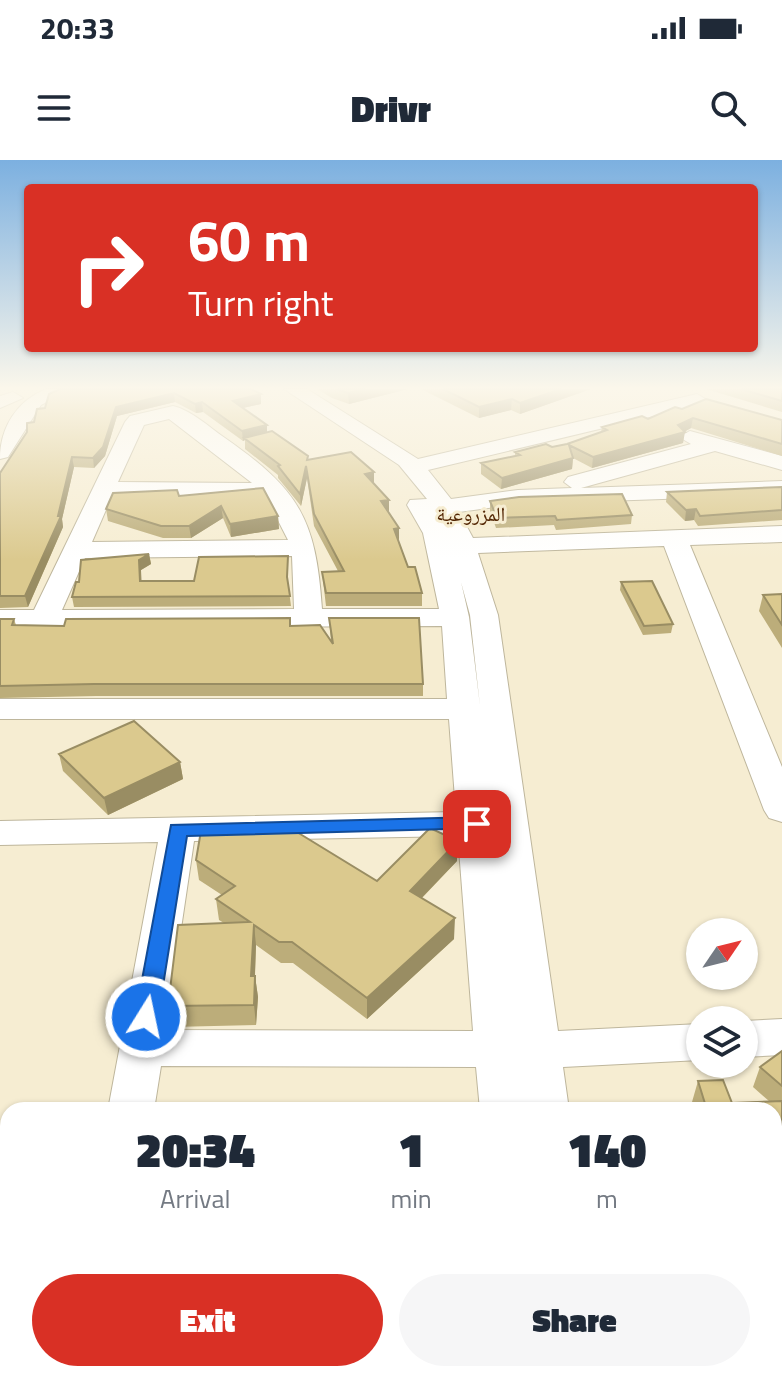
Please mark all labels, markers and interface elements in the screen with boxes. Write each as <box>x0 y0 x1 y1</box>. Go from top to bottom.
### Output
text: 20:33 <box>40 5 115 51</box>
text: Drivr <box>351 81 431 136</box>
icon: menu <box>32 86 76 130</box>
icon: search <box>706 86 750 130</box>
text: 60 m <box>188 198 310 283</box>
icon: right <box>56 216 160 320</box>
text: Turn right <box>188 275 333 330</box>
district label: المزروعية <box>437 498 505 529</box>
pin <box>443 790 511 858</box>
icon: arrive <box>455 802 499 846</box>
north arrow <box>686 918 758 990</box>
map controls <box>686 918 758 1078</box>
position arrow <box>104 975 188 1059</box>
button: layers <box>686 1006 758 1078</box>
text: 20:34 <box>135 1113 255 1186</box>
text: 1 <box>398 1113 424 1186</box>
text: 140 <box>567 1113 647 1186</box>
text: Arrival <box>160 1179 230 1218</box>
text: min <box>390 1179 432 1218</box>
text: m <box>596 1179 618 1218</box>
button: Exit <box>32 1274 383 1366</box>
button: Share <box>399 1274 750 1366</box>

